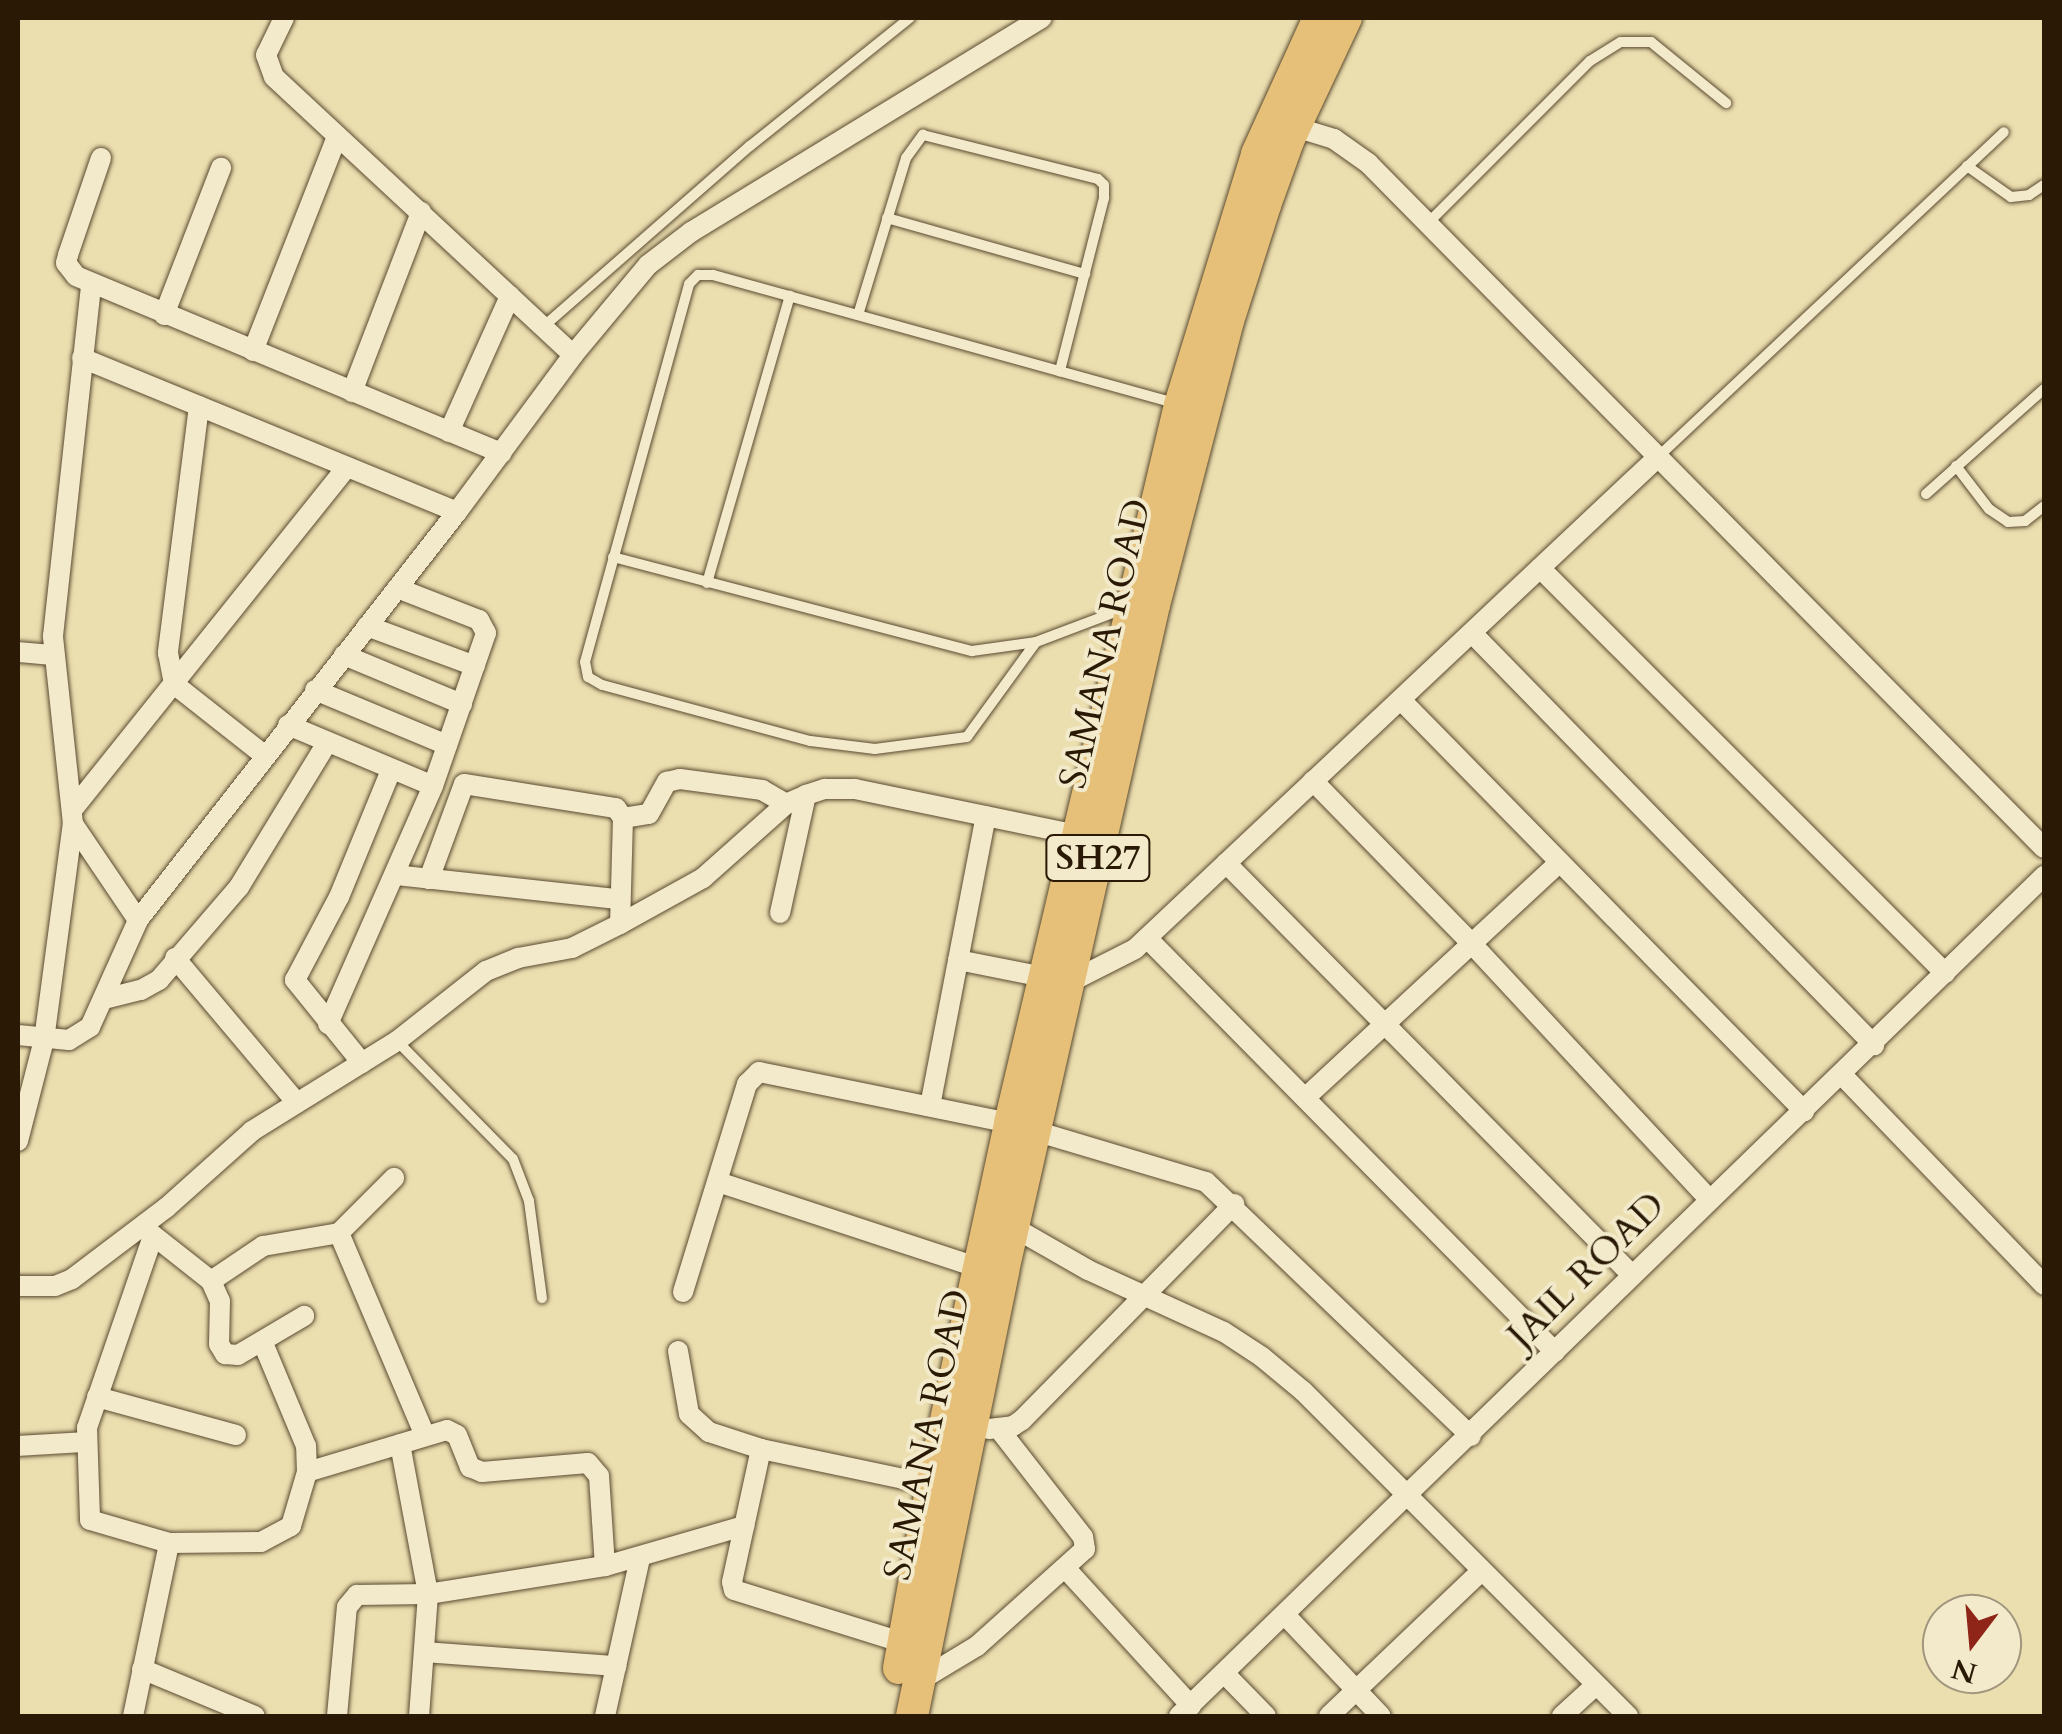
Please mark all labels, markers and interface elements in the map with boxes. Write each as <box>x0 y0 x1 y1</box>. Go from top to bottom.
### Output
street label: SAMANA ROAD <box>1051 495 1161 793</box>
road number: SH27 <box>1043 828 1153 888</box>
street label: JAIL ROAD <box>1499 1183 1675 1359</box>
street label: SAMANA ROAD <box>875 1286 981 1584</box>
north arrow <box>1922 1594 2022 1694</box>
text: N <box>1947 1649 1981 1693</box>

